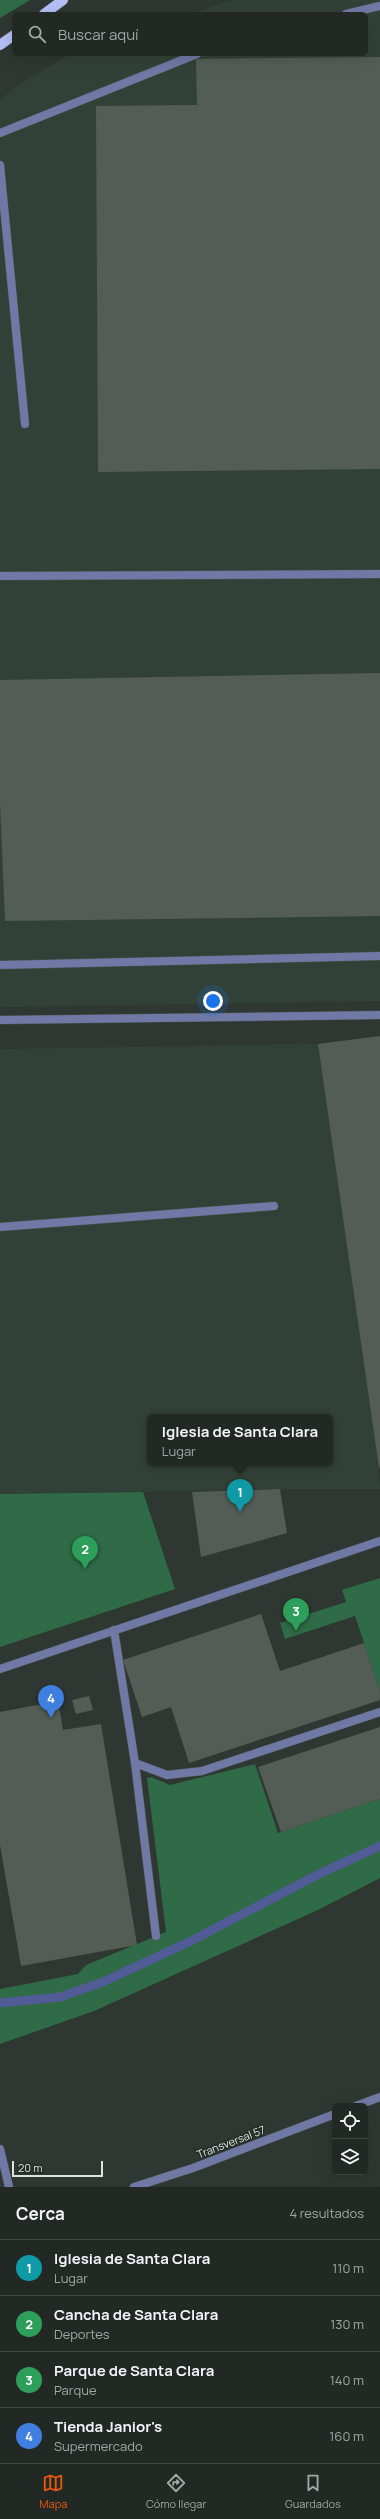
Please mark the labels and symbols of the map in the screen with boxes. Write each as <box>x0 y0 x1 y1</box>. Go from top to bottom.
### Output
your location <box>203 991 223 1011</box>
pin: 1 <box>227 1479 253 1512</box>
pin: 2 <box>72 1536 98 1569</box>
pin: 3 <box>283 1598 309 1631</box>
pin: 4 <box>38 1685 64 1718</box>
street label: Transversal 57 <box>195 2122 267 2161</box>
scale bar <box>12 2159 103 2178</box>

